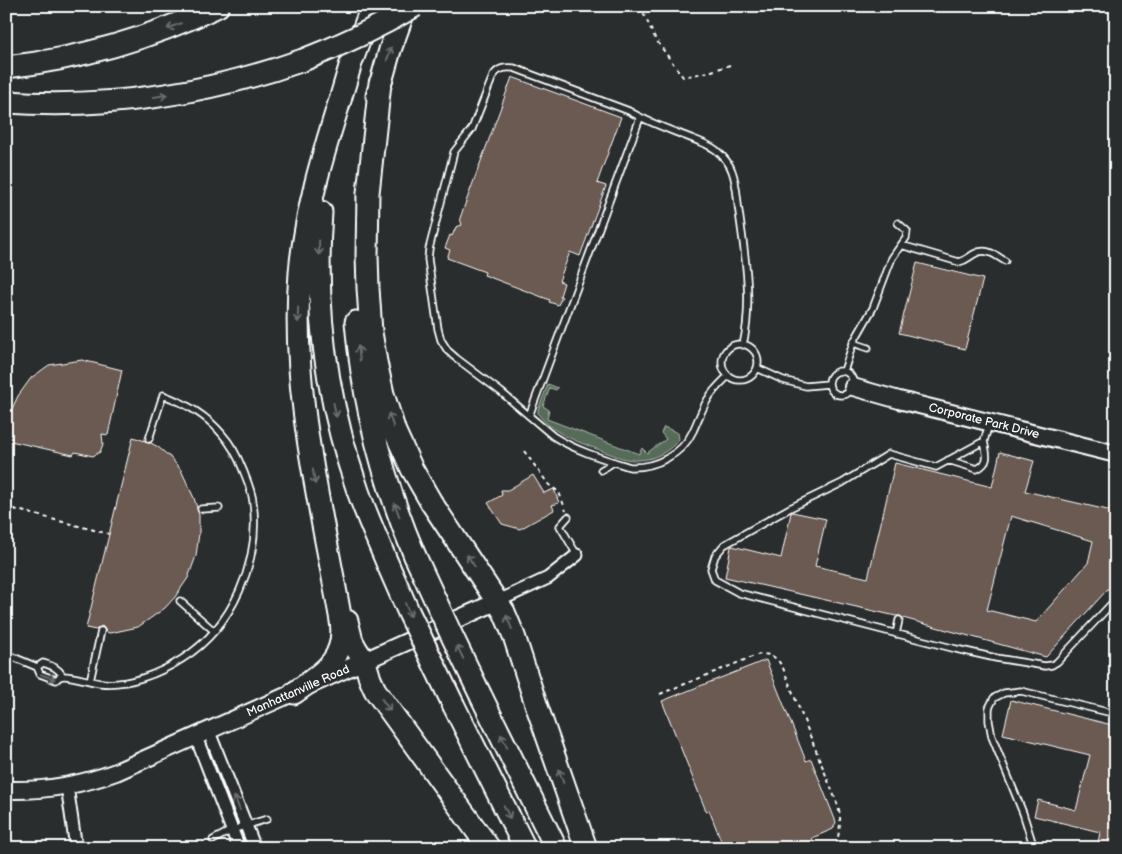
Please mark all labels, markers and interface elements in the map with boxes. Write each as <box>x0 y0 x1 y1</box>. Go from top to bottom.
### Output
one-way arrow <box>167 22 182 31</box>
one-way arrow <box>385 47 394 62</box>
one-way arrow <box>151 91 167 101</box>
one-way arrow <box>314 240 324 256</box>
one-way arrow <box>293 306 303 323</box>
one-way arrow <box>354 345 364 361</box>
street label: Corporate Park Drive <box>927 400 1041 442</box>
one-way arrow <box>331 401 340 417</box>
one-way arrow <box>386 413 395 428</box>
one-way arrow <box>310 468 320 484</box>
one-way arrow <box>392 503 401 519</box>
one-way arrow <box>466 554 476 568</box>
one-way arrow <box>404 602 413 617</box>
one-way arrow <box>503 615 513 630</box>
one-way arrow <box>455 645 465 660</box>
street label: Manhattanville Road <box>244 662 352 720</box>
one-way arrow <box>40 672 56 682</box>
one-way arrow <box>381 698 391 712</box>
one-way arrow <box>499 734 508 749</box>
one-way arrow <box>556 769 565 784</box>
one-way arrow <box>232 795 241 811</box>
one-way arrow <box>503 804 513 819</box>

